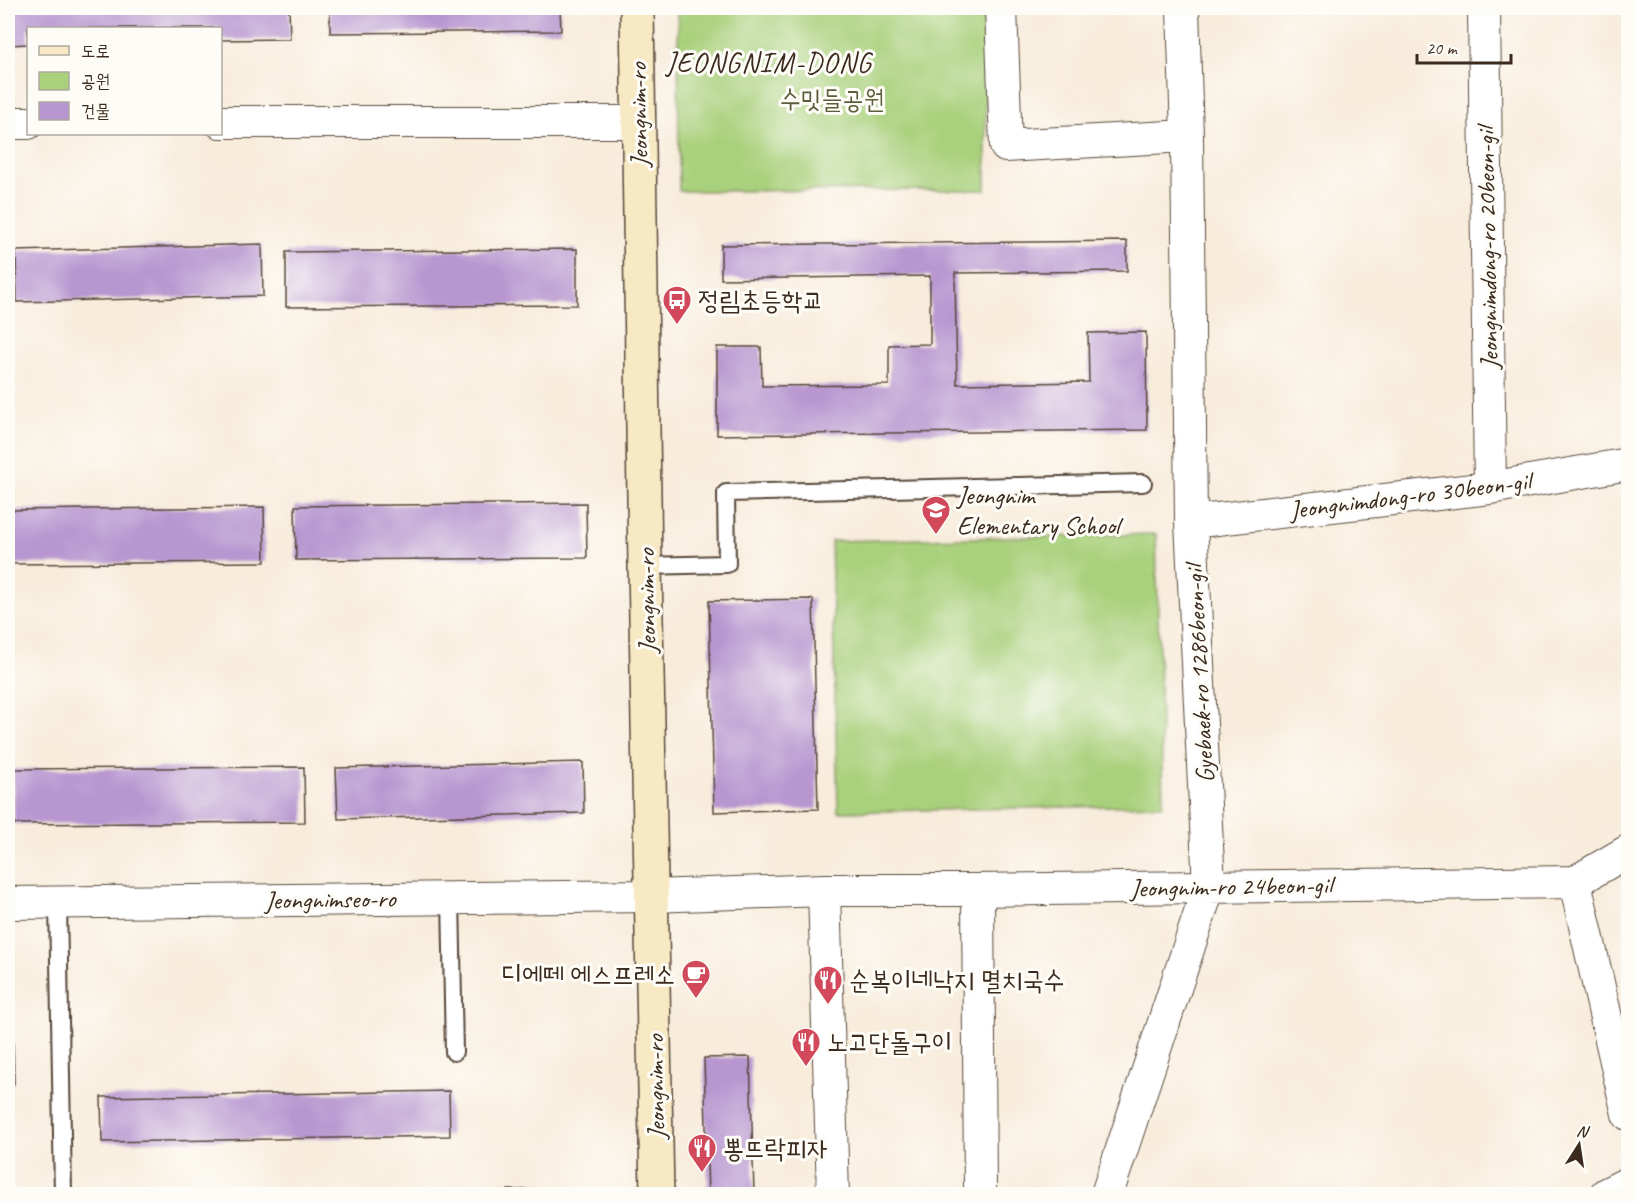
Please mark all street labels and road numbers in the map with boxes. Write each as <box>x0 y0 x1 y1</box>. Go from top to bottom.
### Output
street label: Jeongnim-ro <box>621 61 656 169</box>
street label: Jeongnimdong-ro 20beon-gil <box>1469 122 1506 371</box>
street label: Jeongnimdong-ro 30beon-gil <box>1286 464 1537 527</box>
street label: Jeongnim-ro <box>629 547 664 655</box>
street label: Gyebaek-ro 1286beon-gil <box>1177 560 1222 784</box>
street label: Jeongnim-ro 24beon-gil <box>1128 868 1337 905</box>
street label: Jeongnimseo-ro <box>262 882 398 917</box>
street label: Jeongnim-ro <box>638 1033 673 1141</box>

